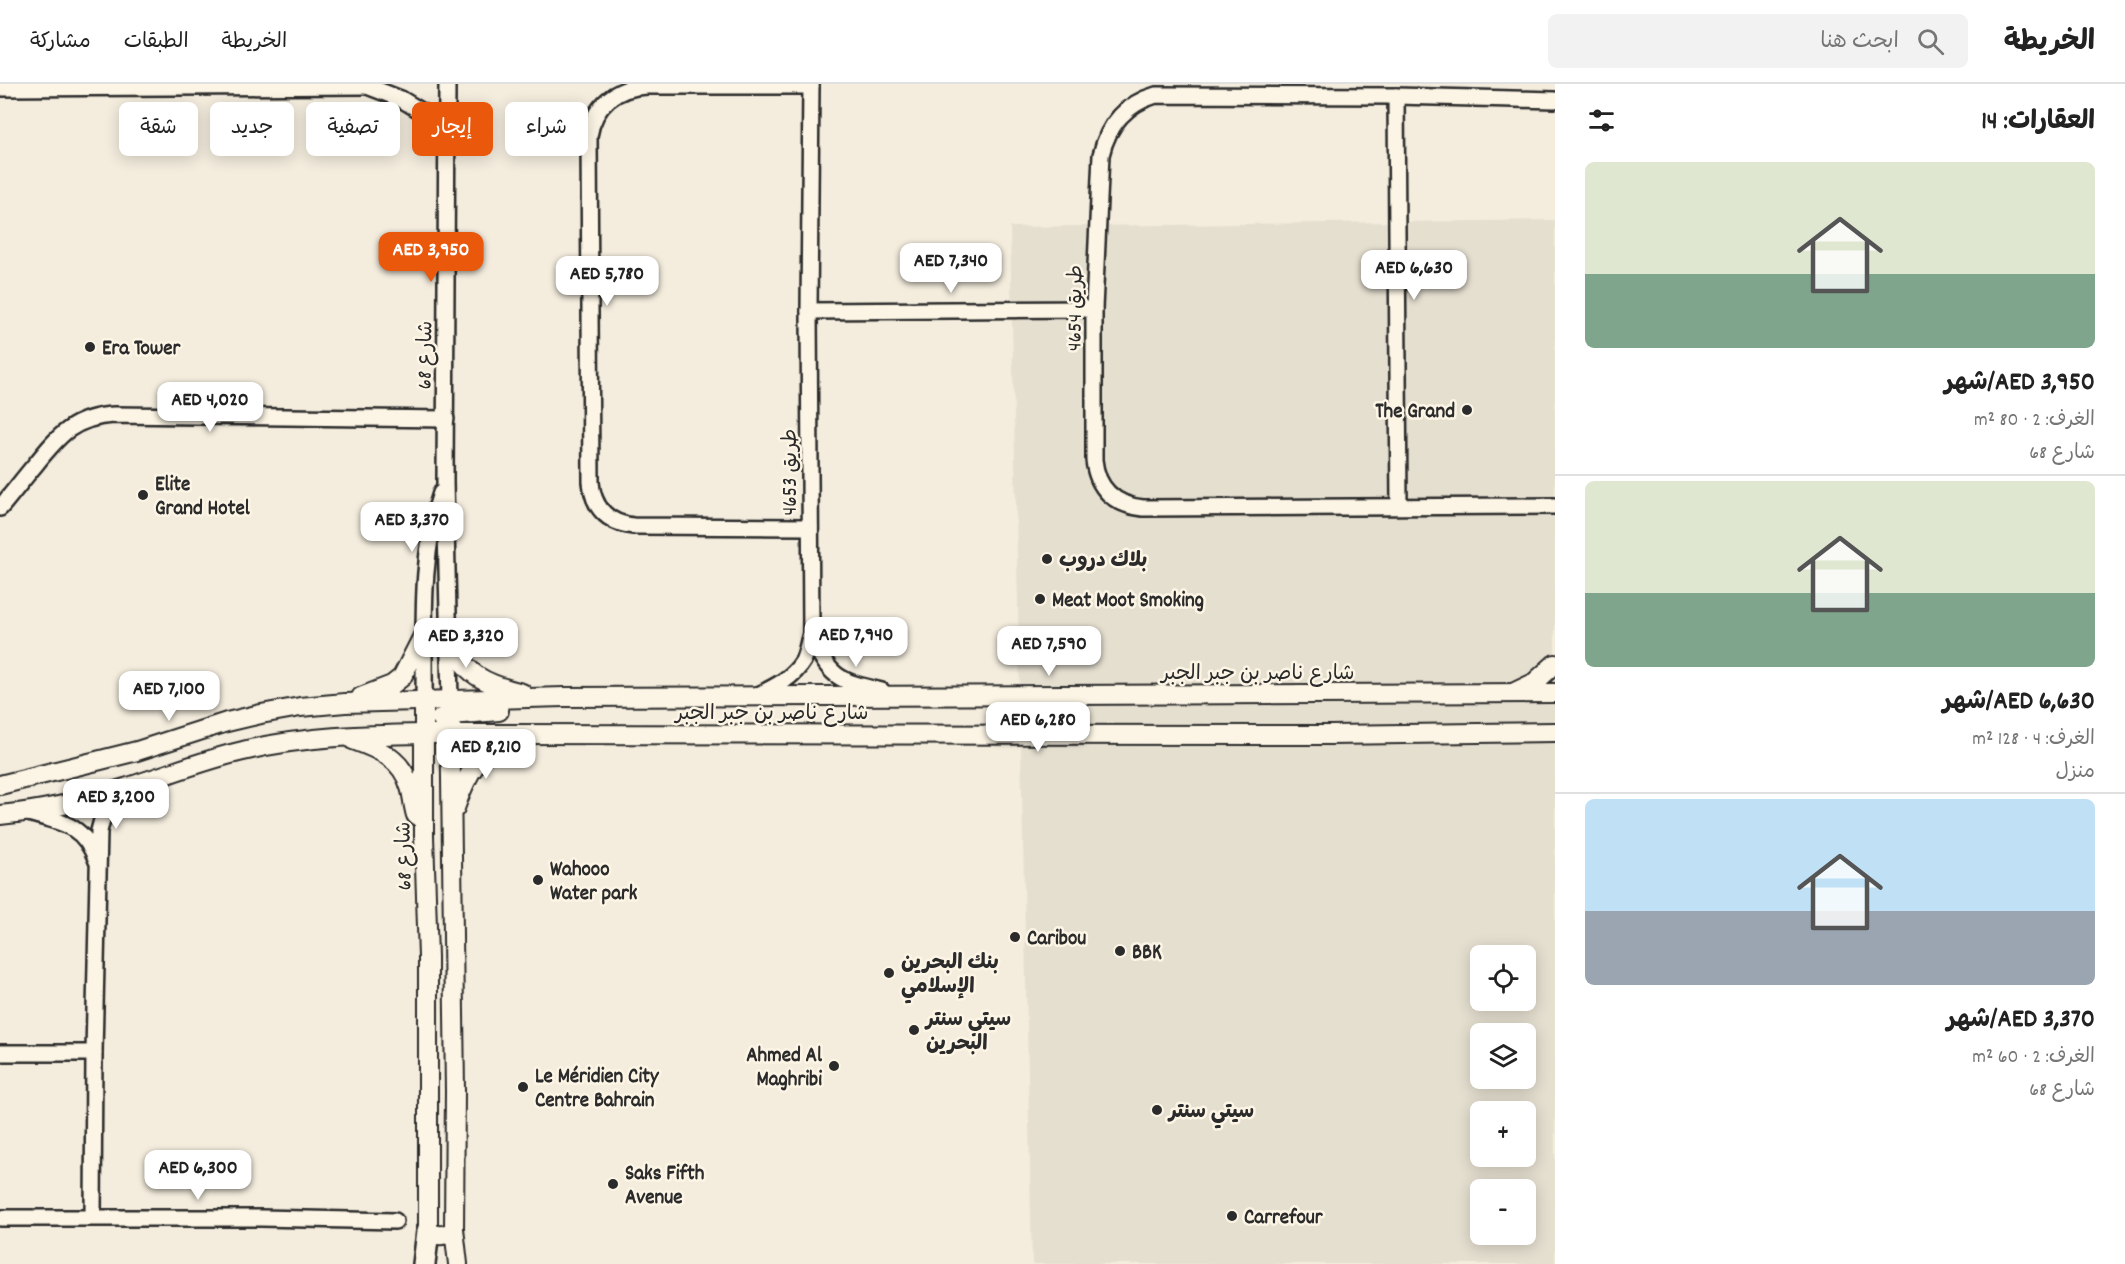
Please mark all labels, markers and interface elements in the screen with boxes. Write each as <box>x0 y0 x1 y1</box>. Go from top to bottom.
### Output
search box <box>1548 14 1968 68</box>
text: الخريطة <box>2004 24 2095 64</box>
icon: search <box>1914 25 1947 58</box>
text: ابحث هنا <box>1820 27 1899 58</box>
text: مشاركة <box>30 28 91 58</box>
text: الطبقات <box>124 28 189 58</box>
text: الخريطة <box>222 28 287 58</box>
chip: شقة <box>119 102 198 156</box>
chip: جديد <box>210 102 294 156</box>
chip: تصفية <box>306 102 400 156</box>
chip: إيجار <box>412 102 493 156</box>
chip: شراء <box>505 102 588 156</box>
icon: filters <box>1585 104 1618 137</box>
text: العقارات: 14 <box>1981 104 2095 141</box>
icon: home <box>1786 201 1894 309</box>
pin: AED 3,950 <box>362 232 500 283</box>
text: AED 3,950 <box>393 237 469 265</box>
pin: AED 7,340 <box>882 243 1020 294</box>
text: AED 7,340 <box>914 248 988 276</box>
pin: AED 6,630 <box>1345 250 1483 301</box>
text: AED 6,630 <box>1375 255 1453 283</box>
pin: AED 5,780 <box>538 256 676 307</box>
text: AED 5,780 <box>570 261 644 289</box>
street label: طريق 4654 <box>1061 265 1093 351</box>
street label: شارع 68 <box>411 320 443 390</box>
place label: Era Tower <box>102 335 182 365</box>
marker: Era Tower <box>83 340 97 354</box>
text: AED 3,950/شهر <box>1944 365 2095 402</box>
pin: AED 4,020 <box>141 382 279 433</box>
text: AED 4,020 <box>171 387 249 415</box>
place label: The Grand <box>1375 398 1455 428</box>
marker: The Grand <box>1460 403 1474 417</box>
text: الغرف: 2 · 80 m² <box>1974 407 2095 435</box>
street label: طريق 4653 <box>777 429 807 515</box>
text: شارع 68 <box>2029 440 2095 468</box>
place label: Elite Grand Hotel <box>155 471 251 525</box>
marker: Elite Grand Hotel <box>136 488 150 502</box>
pin: AED 3,370 <box>343 502 481 553</box>
text: AED 3,370 <box>374 507 450 535</box>
icon: home <box>1786 520 1894 628</box>
place label: بلاك دروب <box>1059 547 1147 577</box>
marker: بلاك دروب <box>1040 552 1054 566</box>
place label: Meat Moot Smoking <box>1052 587 1204 617</box>
marker: Meat Moot Smoking <box>1033 592 1047 606</box>
pin: AED 7,940 <box>787 617 925 668</box>
pin: AED 3,320 <box>397 618 535 669</box>
text: AED 7,940 <box>819 622 893 650</box>
text: AED 3,320 <box>428 623 504 651</box>
pin: AED 7,590 <box>980 626 1118 677</box>
text: AED 7,590 <box>1011 631 1087 659</box>
street label: شارع ناصر بن جبر الجبر <box>1159 660 1355 690</box>
pin: AED 7,100 <box>100 671 238 722</box>
text: AED 7,100 <box>133 676 205 704</box>
text: AED 6,630/شهر <box>1943 684 2095 721</box>
street label: شارع ناصر بن جبر الجبر <box>673 700 869 730</box>
pin: AED 6,280 <box>969 702 1107 753</box>
text: AED 6,280 <box>1000 707 1076 735</box>
text: الغرف: 4 · 128 m² <box>1972 726 2095 754</box>
pin: AED 8,210 <box>417 729 555 780</box>
text: AED 8,210 <box>451 734 521 762</box>
text: منزل <box>2056 759 2095 787</box>
pin: AED 3,200 <box>47 779 185 830</box>
text: AED 3,200 <box>77 784 155 812</box>
street label: شارع 68 <box>390 821 422 891</box>
icon: home <box>1786 838 1894 946</box>
place label: Wahooo Water park <box>550 856 638 910</box>
marker: Wahooo Water park <box>531 873 545 887</box>
place label: Caribou <box>1027 925 1086 955</box>
marker: Caribou <box>1008 930 1022 944</box>
place label: BBK <box>1132 939 1162 969</box>
marker: BBK <box>1113 944 1127 958</box>
map controls <box>1470 945 1536 1245</box>
button: locate <box>1470 945 1536 1011</box>
place label: بنك البحرين الإسلامي <box>901 949 999 1004</box>
marker: بنك البحرين الإسلامي <box>882 966 896 980</box>
text: AED 3,370/شهر <box>1947 1002 2095 1039</box>
place label: سيتي سنتر البحرين <box>924 1006 1011 1060</box>
marker: سيتي سنتر البحرين <box>907 1023 921 1037</box>
button: layers <box>1470 1023 1536 1089</box>
place label: Ahmed Al Maghribi <box>746 1042 823 1096</box>
text: الغرف: 2 · 60 m² <box>1972 1044 2095 1072</box>
marker: Ahmed Al Maghribi <box>827 1059 841 1073</box>
place label: Le Méridien City Centre Bahrain <box>535 1063 660 1117</box>
text: شارع 68 <box>2029 1077 2095 1105</box>
marker: Le Méridien City Centre Bahrain <box>516 1080 530 1094</box>
place label: سيتي سنتر <box>1167 1098 1254 1129</box>
button: + <box>1470 1101 1536 1167</box>
marker: سيتي سنتر <box>1150 1103 1164 1117</box>
pin: AED 6,300 <box>129 1150 267 1201</box>
text: AED 6,300 <box>158 1155 238 1183</box>
place label: Saks Fifth Avenue <box>625 1160 705 1214</box>
marker: Saks Fifth Avenue <box>606 1177 620 1191</box>
button: − <box>1470 1179 1536 1245</box>
place label: Carrefour <box>1244 1204 1324 1234</box>
marker: Carrefour <box>1225 1209 1239 1223</box>

